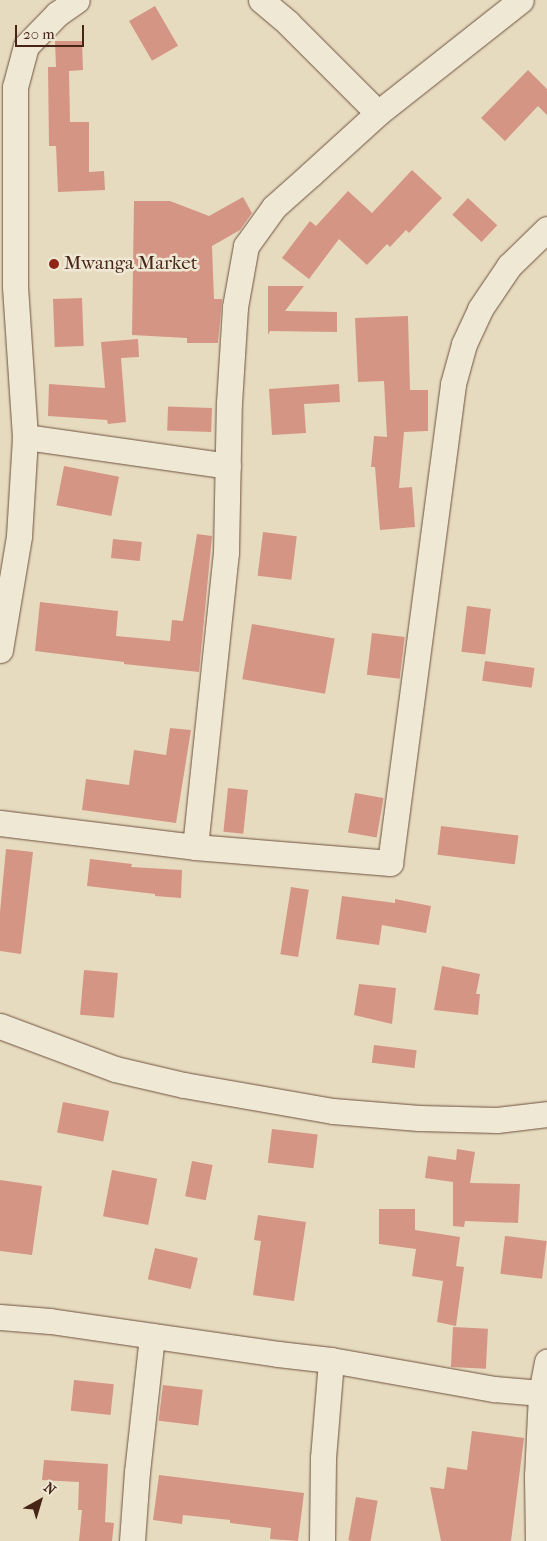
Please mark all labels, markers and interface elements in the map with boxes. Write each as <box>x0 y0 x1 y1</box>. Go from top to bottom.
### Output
scale bar <box>18 15 86 47</box>
text: 20 m <box>23 25 55 43</box>
place label: Mwanga Market <box>64 253 198 275</box>
marker: Mwanga Market <box>48 258 60 270</box>
north arrow <box>15 1476 65 1526</box>
text: N <box>40 1479 59 1499</box>

